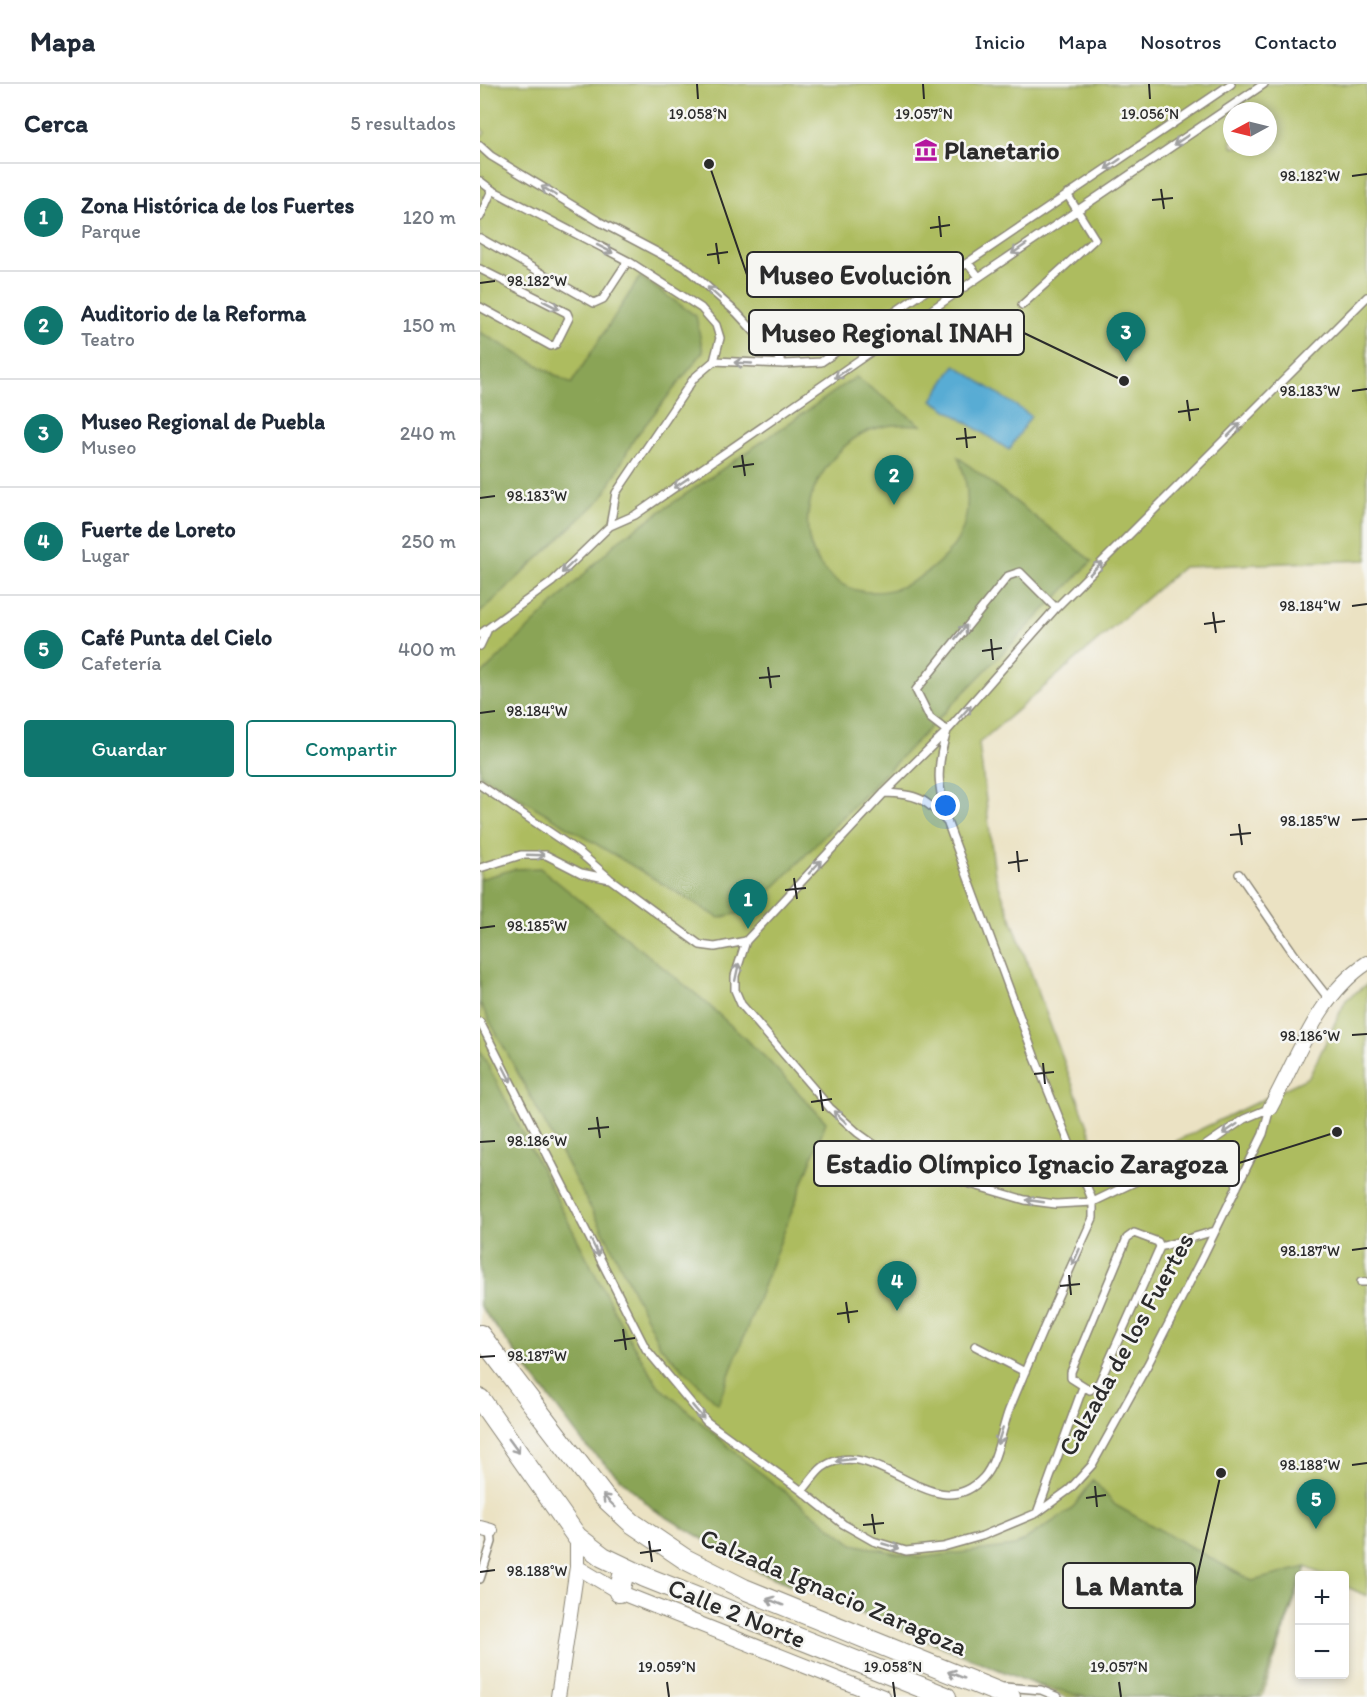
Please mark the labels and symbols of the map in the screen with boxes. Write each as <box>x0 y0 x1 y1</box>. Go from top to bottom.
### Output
north arrow <box>1223 102 1277 156</box>
text: 19.058°N <box>669 105 727 123</box>
text: 19.057°N <box>895 105 953 123</box>
text: 19.056°N <box>1121 105 1179 123</box>
place label: Planetario <box>944 134 1059 166</box>
one-way arrow <box>1173 134 1190 146</box>
museum icon: Planetario <box>913 137 939 163</box>
one-way arrow <box>1104 157 1121 170</box>
text: 98.182°W <box>1280 167 1340 185</box>
one-way arrow <box>541 185 558 197</box>
one-way arrow <box>596 243 613 255</box>
one-way arrow <box>1012 243 1028 255</box>
callout: Museo Evolución <box>747 252 963 297</box>
text: Museo Evolución <box>759 258 952 291</box>
text: 98.182°W <box>507 272 567 290</box>
one-way arrow <box>707 286 722 300</box>
one-way arrow <box>541 300 559 311</box>
callout: Museo Regional INAH <box>749 310 1024 355</box>
pin: 3 <box>1106 312 1146 362</box>
text: Museo Regional INAH <box>761 316 1013 349</box>
one-way arrow <box>733 357 753 368</box>
one-way arrow <box>835 367 851 379</box>
text: 98.183°W <box>1280 382 1340 400</box>
one-way arrow <box>1227 423 1242 437</box>
pin: 2 <box>874 456 914 505</box>
one-way arrow <box>674 477 690 489</box>
text: 98.183°W <box>507 487 567 505</box>
one-way arrow <box>560 559 575 574</box>
one-way arrow <box>1089 561 1104 575</box>
text: 98.184°W <box>1279 597 1341 615</box>
one-way arrow <box>954 625 968 640</box>
text: 98.184°W <box>506 702 568 720</box>
one-way arrow <box>958 705 972 720</box>
your location <box>931 791 960 820</box>
text: 98.185°W <box>1280 812 1340 830</box>
one-way arrow <box>526 849 546 860</box>
one-way arrow <box>808 860 822 875</box>
pin: 1 <box>728 880 768 929</box>
text: 98.185°W <box>507 917 567 935</box>
one-way arrow <box>732 963 743 982</box>
text: 98.186°W <box>1280 1027 1340 1045</box>
one-way arrow <box>501 1065 513 1083</box>
one-way arrow <box>833 1110 848 1124</box>
one-way arrow <box>1222 1123 1239 1135</box>
text: 98.186°W <box>507 1132 567 1150</box>
callout: Estadio Olímpico Ignacio Zaragoza <box>814 1141 1239 1186</box>
text: Estadio Olímpico Ignacio Zaragoza <box>826 1147 1229 1180</box>
one-way arrow <box>1026 1196 1046 1207</box>
street label: Calzada de los Fuertes <box>1051 1227 1201 1461</box>
one-way arrow <box>590 1238 601 1256</box>
text: 98.187°W <box>1280 1242 1340 1260</box>
one-way arrow <box>1069 1247 1081 1265</box>
pin: 4 <box>878 1262 916 1311</box>
text: 98.187°W <box>507 1347 567 1365</box>
one-way arrow <box>692 1404 705 1420</box>
one-way arrow <box>994 1426 1005 1445</box>
one-way arrow <box>508 1438 520 1454</box>
one-way arrow <box>836 1455 856 1466</box>
text: 98.188°W <box>1280 1456 1340 1474</box>
pin: 5 <box>1296 1480 1336 1529</box>
one-way arrow <box>602 1494 617 1509</box>
street label: Calzada Ignacio Zaragoza <box>695 1521 973 1663</box>
one-way arrow <box>881 1541 900 1552</box>
text: 98.188°W <box>507 1562 567 1580</box>
callout: La Manta <box>1063 1563 1195 1608</box>
text: La Manta <box>1075 1569 1184 1602</box>
street label: Calle 2 Norte <box>663 1571 811 1655</box>
one-way arrow <box>766 1596 785 1607</box>
text: 19.059°N <box>638 1658 696 1676</box>
text: 19.058°N <box>864 1658 922 1676</box>
text: 19.057°N <box>1090 1658 1148 1676</box>
one-way arrow <box>947 1669 965 1680</box>

